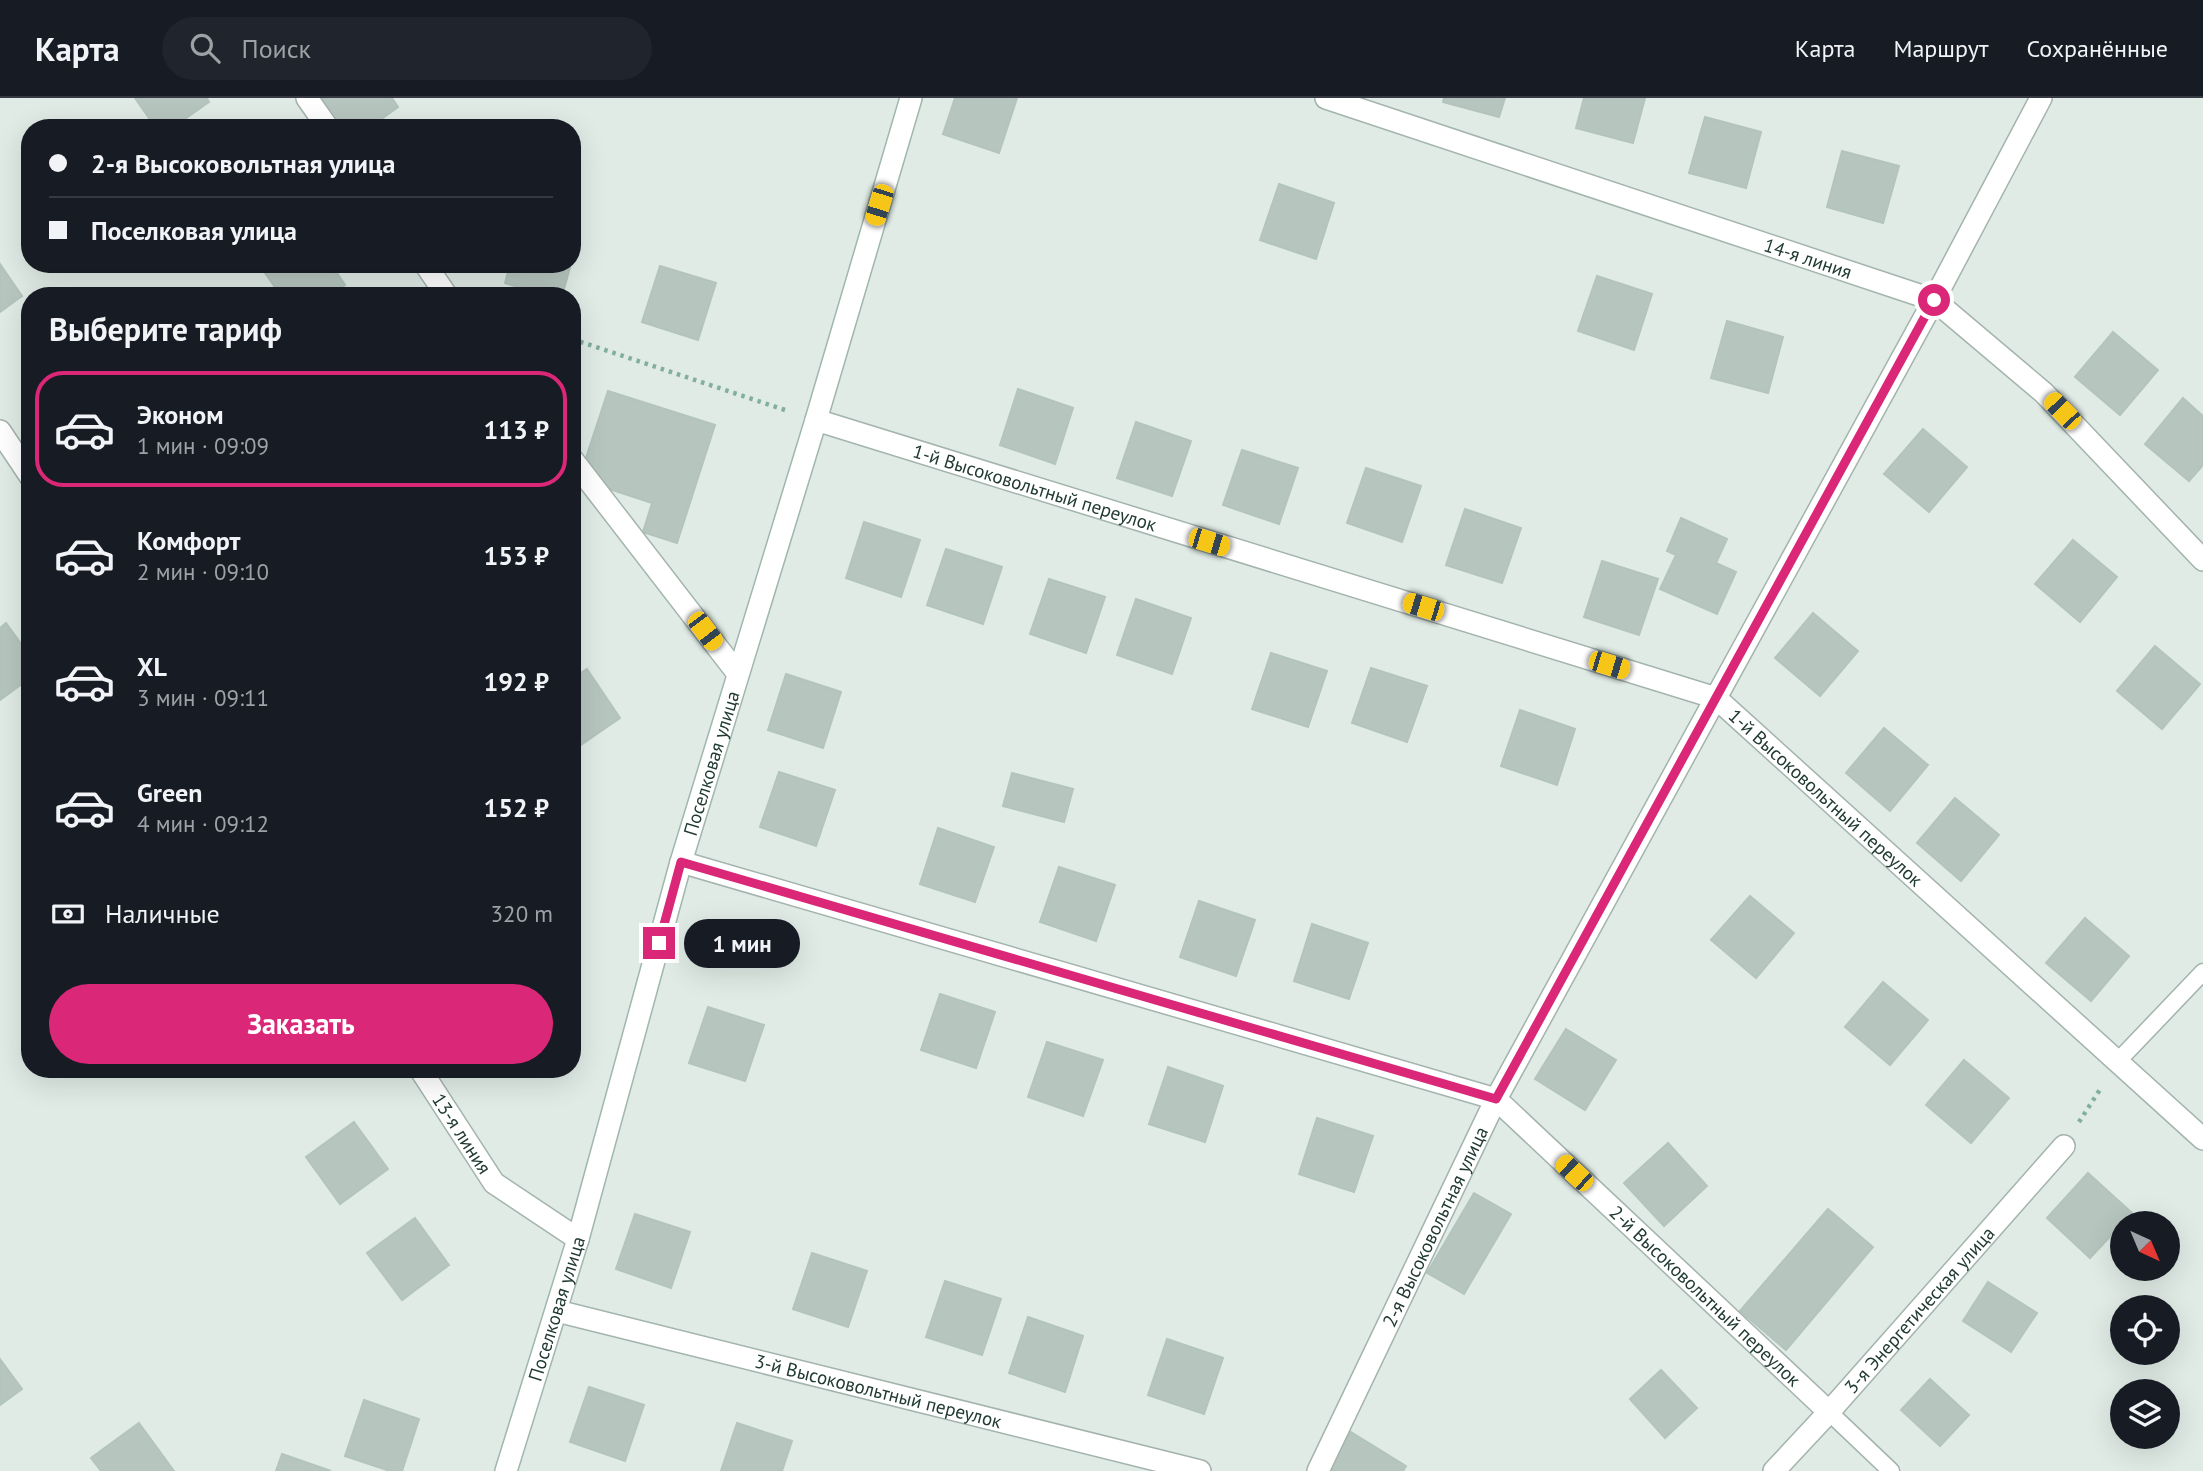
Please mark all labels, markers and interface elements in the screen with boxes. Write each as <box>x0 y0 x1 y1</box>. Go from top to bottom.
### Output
search box <box>162 17 652 80</box>
text: Карта <box>35 27 120 70</box>
icon: search <box>186 29 224 67</box>
text: Поиск <box>242 32 311 65</box>
text: Карта <box>1795 33 1855 64</box>
text: Маршрут <box>1893 33 1988 64</box>
text: Сохранённые <box>2026 33 2168 64</box>
text: 2-я Высоковольтная улица <box>91 147 395 180</box>
car <box>863 182 896 228</box>
text: Поселковая улица <box>91 214 297 247</box>
street label: 14-я линия <box>1761 232 1855 284</box>
route start <box>1918 284 1950 316</box>
text: Выберите тариф <box>49 308 282 350</box>
car <box>2040 389 2085 433</box>
icon: car <box>53 398 116 461</box>
text: Эконом <box>137 398 224 431</box>
text: 113 ₽ <box>483 413 549 446</box>
text: 1 мин · 09:09 <box>137 431 269 460</box>
street label: 1-й Высоковольтный переулок <box>910 439 1160 536</box>
icon: car <box>53 524 116 587</box>
text: Комфорт <box>137 524 240 557</box>
car <box>1186 526 1233 558</box>
text: 153 ₽ <box>483 539 549 572</box>
text: 2 мин · 09:10 <box>137 557 269 586</box>
car <box>1400 591 1447 623</box>
car <box>684 608 727 654</box>
car <box>1586 649 1633 681</box>
icon: car <box>53 650 116 713</box>
text: XL <box>137 650 167 683</box>
text: 192 ₽ <box>483 665 549 698</box>
text: 3 мин · 09:11 <box>137 683 269 712</box>
street label: Поселковая улица <box>678 688 745 839</box>
street label: 1-й Высоковольтный переулок <box>1724 703 1928 891</box>
icon: car <box>53 776 116 839</box>
text: Green <box>137 776 202 809</box>
text: 152 ₽ <box>483 791 549 824</box>
text: 4 мин · 09:12 <box>137 809 269 838</box>
icon: cash <box>49 895 87 933</box>
text: Наличные <box>105 897 220 930</box>
text: 320 m <box>491 899 553 928</box>
callout: 1 мин <box>684 918 799 968</box>
route end <box>643 927 675 959</box>
text: 1 мин <box>712 929 772 958</box>
button: Заказать <box>49 984 553 1064</box>
street label: 13-я линия <box>427 1089 497 1178</box>
street label: 2-я Высоковольтная улица <box>1377 1122 1493 1331</box>
car <box>1552 1151 1597 1195</box>
street label: 2-й Высоковольтный переулок <box>1605 1200 1806 1391</box>
north arrow <box>2110 1211 2180 1281</box>
map controls <box>2110 1211 2180 1449</box>
street label: 3-я Энергетическая улица <box>1839 1221 1999 1398</box>
street label: Поселковая улица <box>523 1233 590 1384</box>
button: locate <box>2110 1295 2180 1365</box>
street label: 3-й Высоковольтный переулок <box>752 1349 1004 1433</box>
button: layers <box>2110 1379 2180 1449</box>

